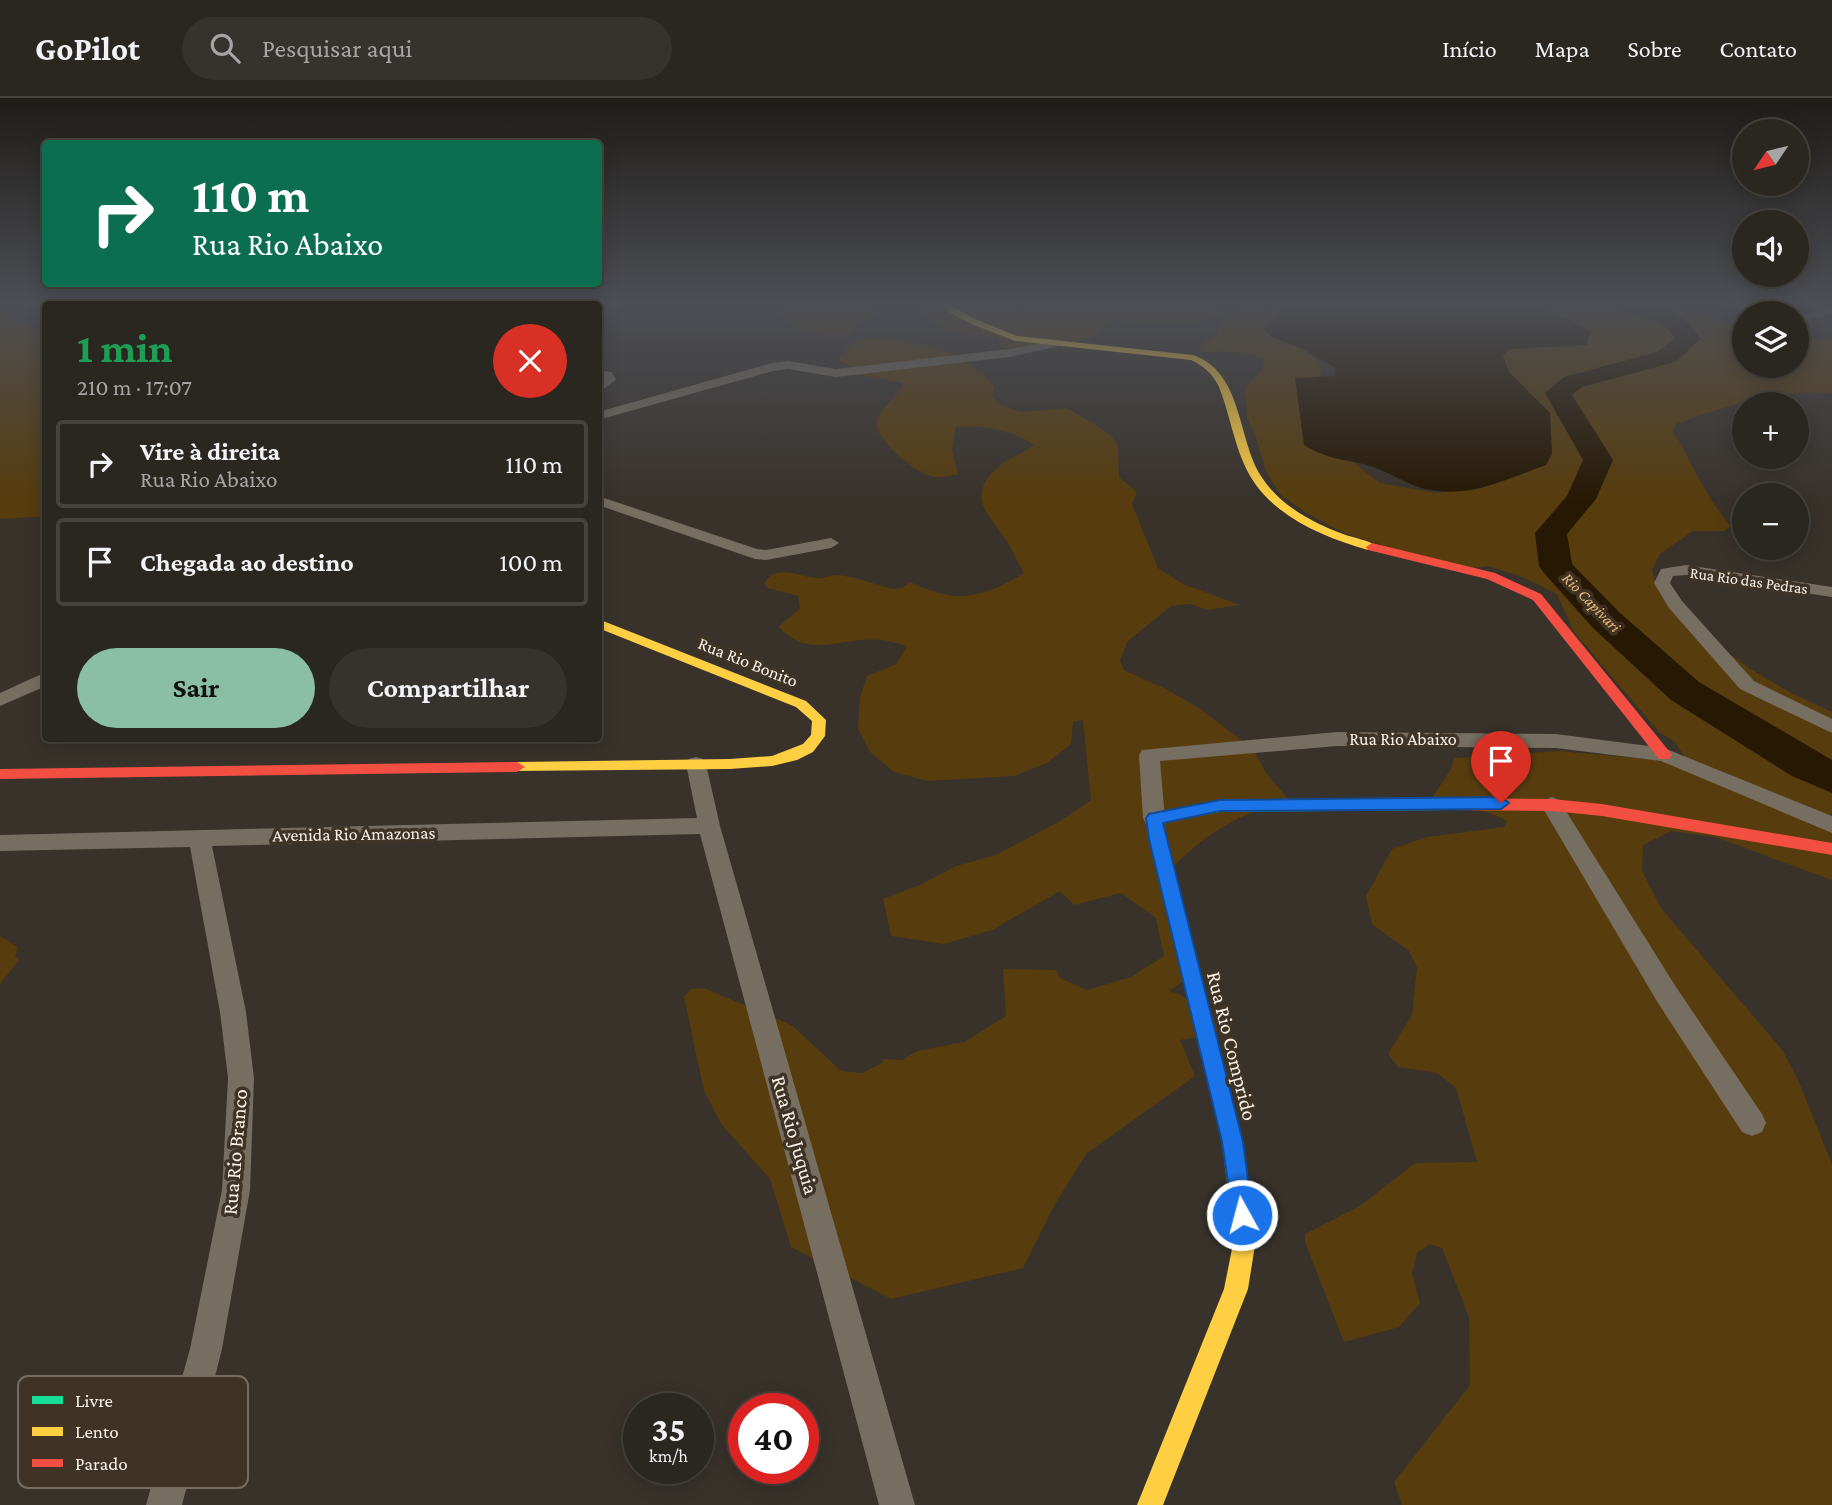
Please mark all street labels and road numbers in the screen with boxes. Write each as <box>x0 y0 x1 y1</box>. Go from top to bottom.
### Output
street label: Rua Rio das Pedras <box>1689 564 1809 597</box>
street label: Rua Rio Bonito <box>695 633 801 691</box>
street label: Rua Rio Abaixo <box>1349 729 1457 749</box>
street label: Avenida Rio Amazonas <box>272 823 436 845</box>
street label: Rua Rio Comprido <box>1202 969 1262 1123</box>
street label: Rua Rio Juquia <box>767 1073 823 1197</box>
street label: Rua Rio Branco <box>218 1088 252 1216</box>

